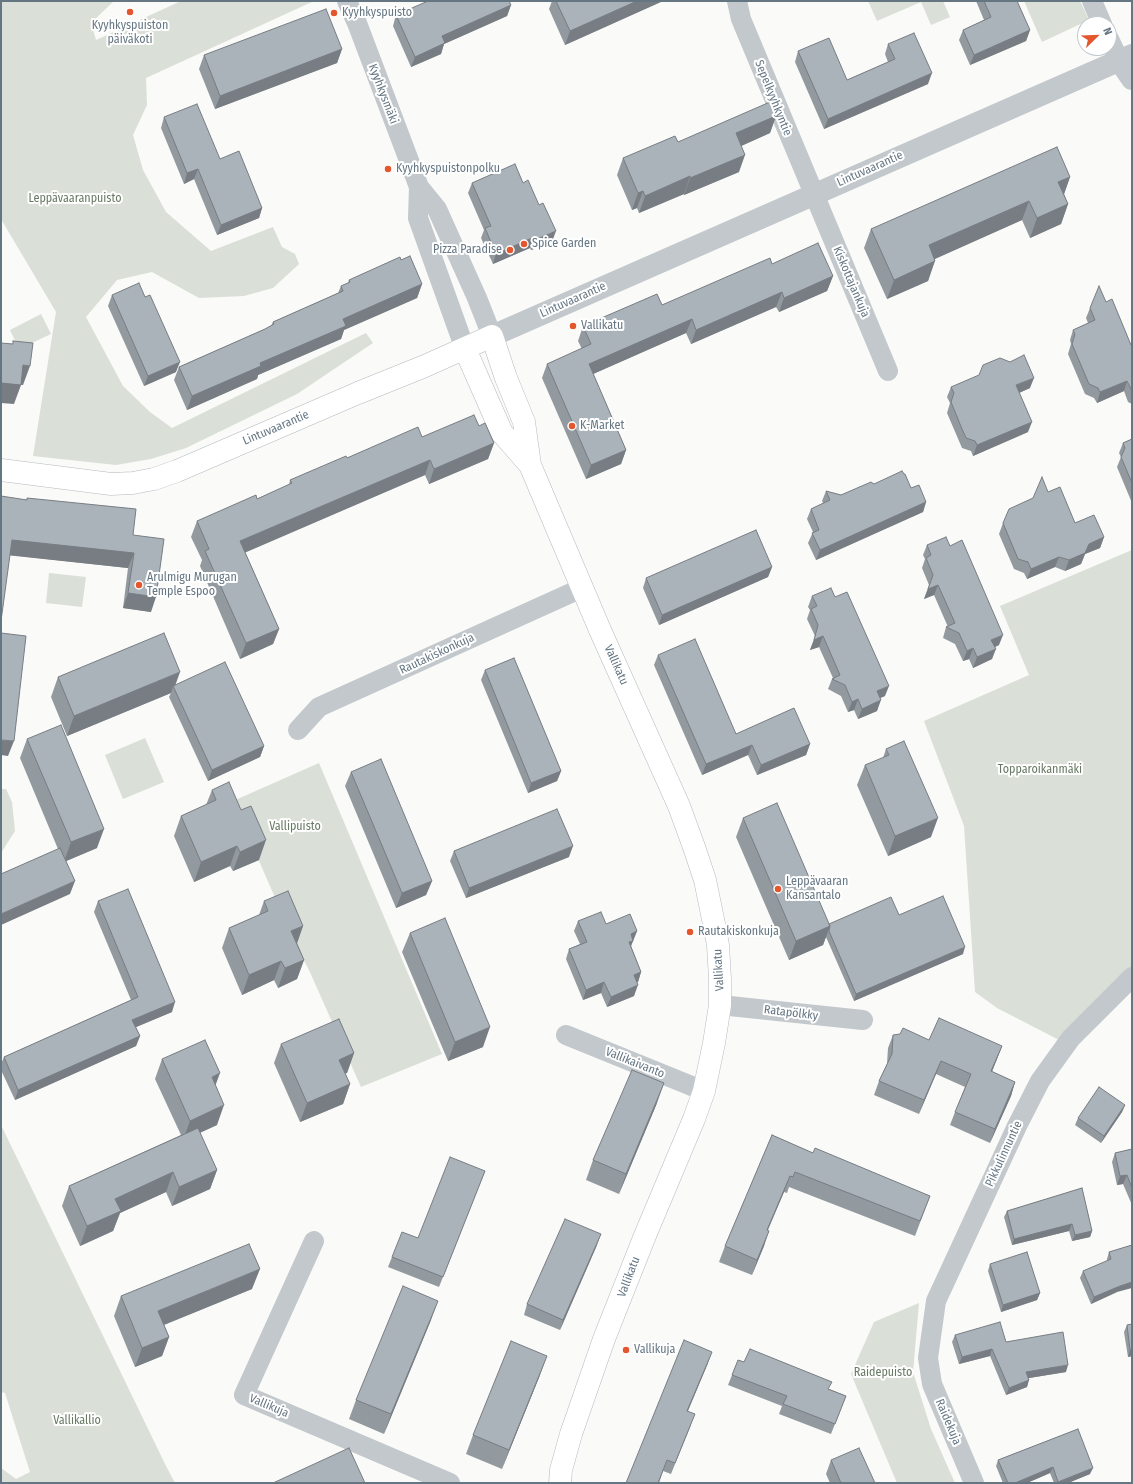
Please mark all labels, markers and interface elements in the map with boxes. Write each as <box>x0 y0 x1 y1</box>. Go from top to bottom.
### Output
place label: Kyyhkyspuisto <box>342 6 412 20</box>
marker: Kyyhkyspuiston päiväkoti <box>125 7 135 17</box>
marker: Kyyhkyspuisto <box>329 8 339 18</box>
north arrow <box>1077 16 1117 56</box>
place label: Kyyhkyspuiston päiväkoti <box>92 19 168 47</box>
text: N <box>1100 26 1115 37</box>
street label: Sepelkyyhkyntie <box>751 58 795 138</box>
street label: Kyyhkysmäki <box>365 62 401 126</box>
street label: Lintuvaarantie <box>835 148 905 190</box>
place label: Kyyhkyspuistonpolku <box>396 162 500 176</box>
marker: Kyyhkyspuistonpolku <box>383 164 393 174</box>
park label: Leppävaaranpuisto <box>28 192 122 206</box>
place label: Spice Garden <box>532 237 596 251</box>
marker: Spice Garden <box>519 239 529 249</box>
place label: Pizza Paradise <box>433 243 502 257</box>
street label: Kiskottajankuja <box>830 244 872 320</box>
marker: Pizza Paradise <box>505 245 515 255</box>
street label: Lintuvaarantie <box>538 279 608 321</box>
place label: Vallikatu <box>581 319 623 333</box>
marker: Vallikatu <box>568 321 578 331</box>
street label: Lintuvaarantie <box>241 408 311 448</box>
place label: K-Market <box>580 419 624 433</box>
marker: K-Market <box>567 421 577 431</box>
place label: Arulmigu Murugan Temple Espoo <box>147 571 237 599</box>
marker: Arulmigu Murugan Temple Espoo <box>134 580 144 590</box>
street label: Rautakiskonkuja <box>397 630 477 678</box>
street label: Vallikatu <box>601 643 631 687</box>
park label: Topparoikanmäki <box>998 763 1082 777</box>
park label: Vallipuisto <box>269 820 321 834</box>
place label: Leppävaaran Kansantalo <box>786 875 848 903</box>
marker: Leppävaaran Kansantalo <box>773 884 783 894</box>
place label: Rautakiskonkuja <box>698 925 779 939</box>
marker: Rautakiskonkuja <box>685 927 695 937</box>
street label: Vallikatu <box>711 949 727 991</box>
street label: Ratapölkky <box>763 1003 819 1023</box>
street label: Vallikaivanto <box>603 1045 667 1081</box>
street label: Pikkulinnuntie <box>982 1119 1026 1189</box>
street label: Vallikatu <box>615 1255 643 1299</box>
place label: Vallikuja <box>634 1343 675 1357</box>
marker: Vallikuja <box>621 1345 631 1355</box>
park label: Raidepuisto <box>854 1366 912 1380</box>
street label: Vallikuja <box>247 1391 291 1421</box>
street label: Raidekuja <box>932 1397 964 1447</box>
park label: Vallikallio <box>53 1414 101 1428</box>

